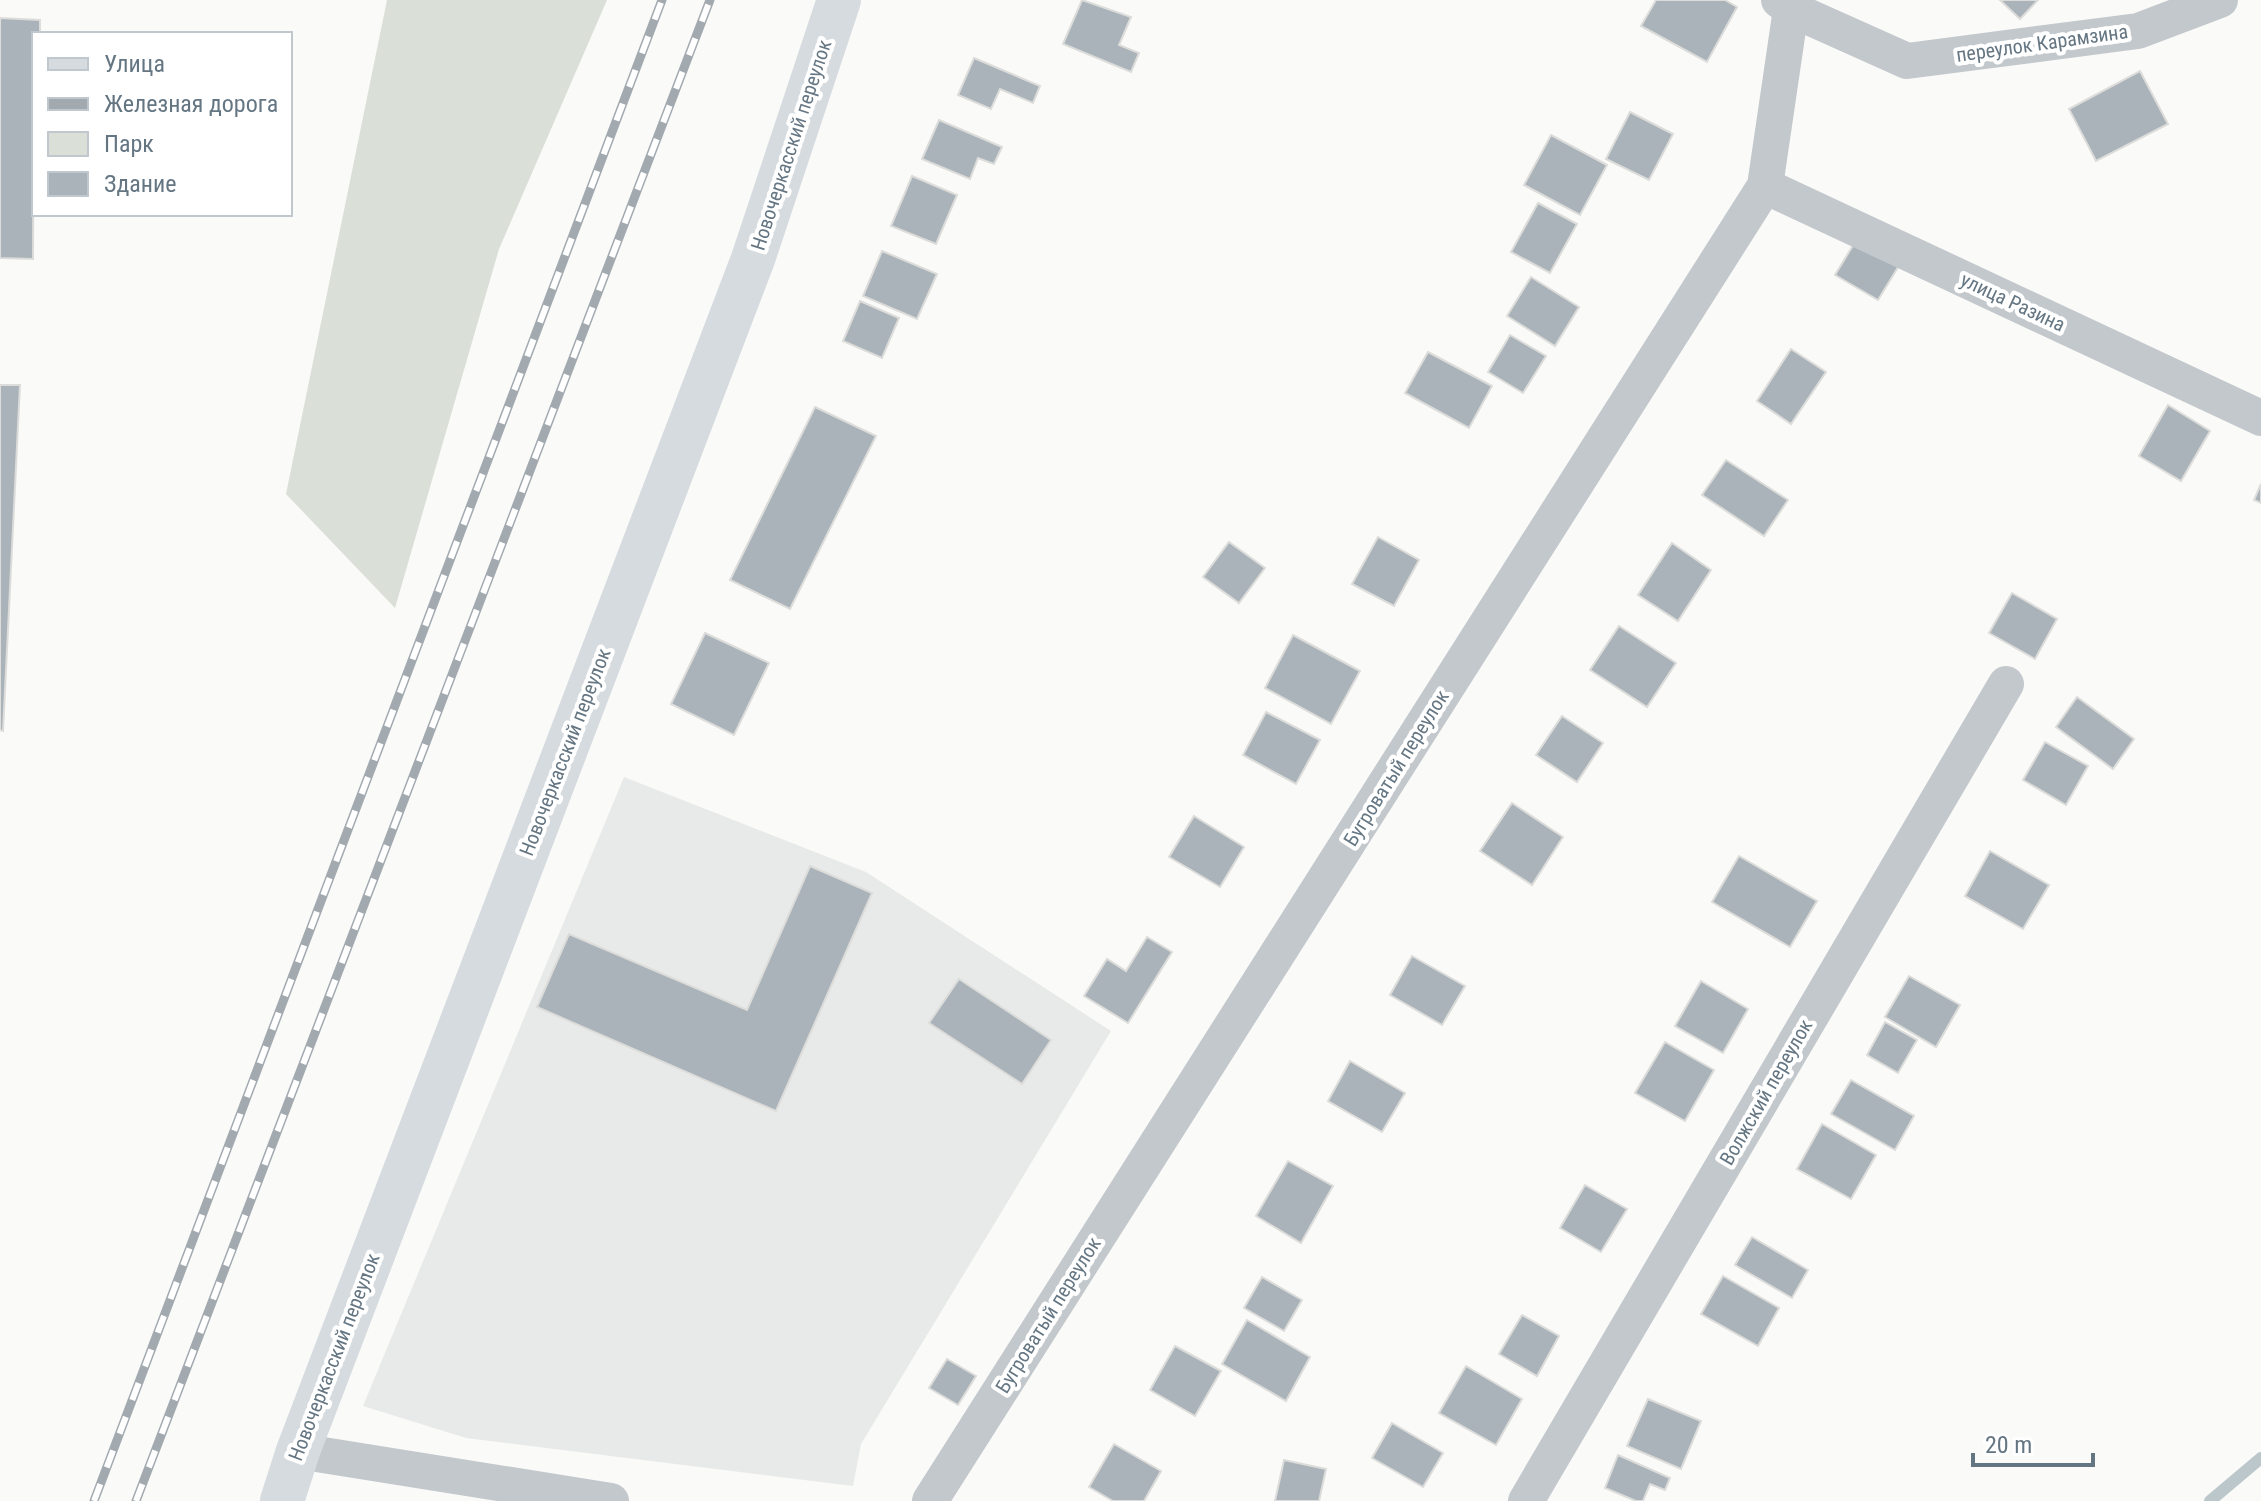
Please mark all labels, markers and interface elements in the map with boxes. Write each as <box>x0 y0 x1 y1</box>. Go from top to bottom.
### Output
street label: переулок Карамзина <box>1955 19 2129 67</box>
legend <box>32 32 292 216</box>
street label: Новочеркасский переулок <box>746 36 837 253</box>
text: Улица <box>104 50 165 78</box>
text: Железная дорога <box>104 90 278 118</box>
text: Парк <box>104 130 154 158</box>
text: Здание <box>104 170 176 198</box>
street label: улица Разина <box>1957 267 2069 337</box>
street label: Новочеркасский переулок <box>514 645 616 859</box>
street label: Бугроватый переулок <box>1338 685 1454 850</box>
street label: Волжский переулок <box>1715 1015 1818 1169</box>
street label: Бугроватый переулок <box>990 1232 1106 1397</box>
street label: Новочеркасский переулок <box>283 1250 385 1464</box>
scale bar <box>1973 1417 2093 1467</box>
text: 20 m <box>1985 1431 2032 1459</box>

